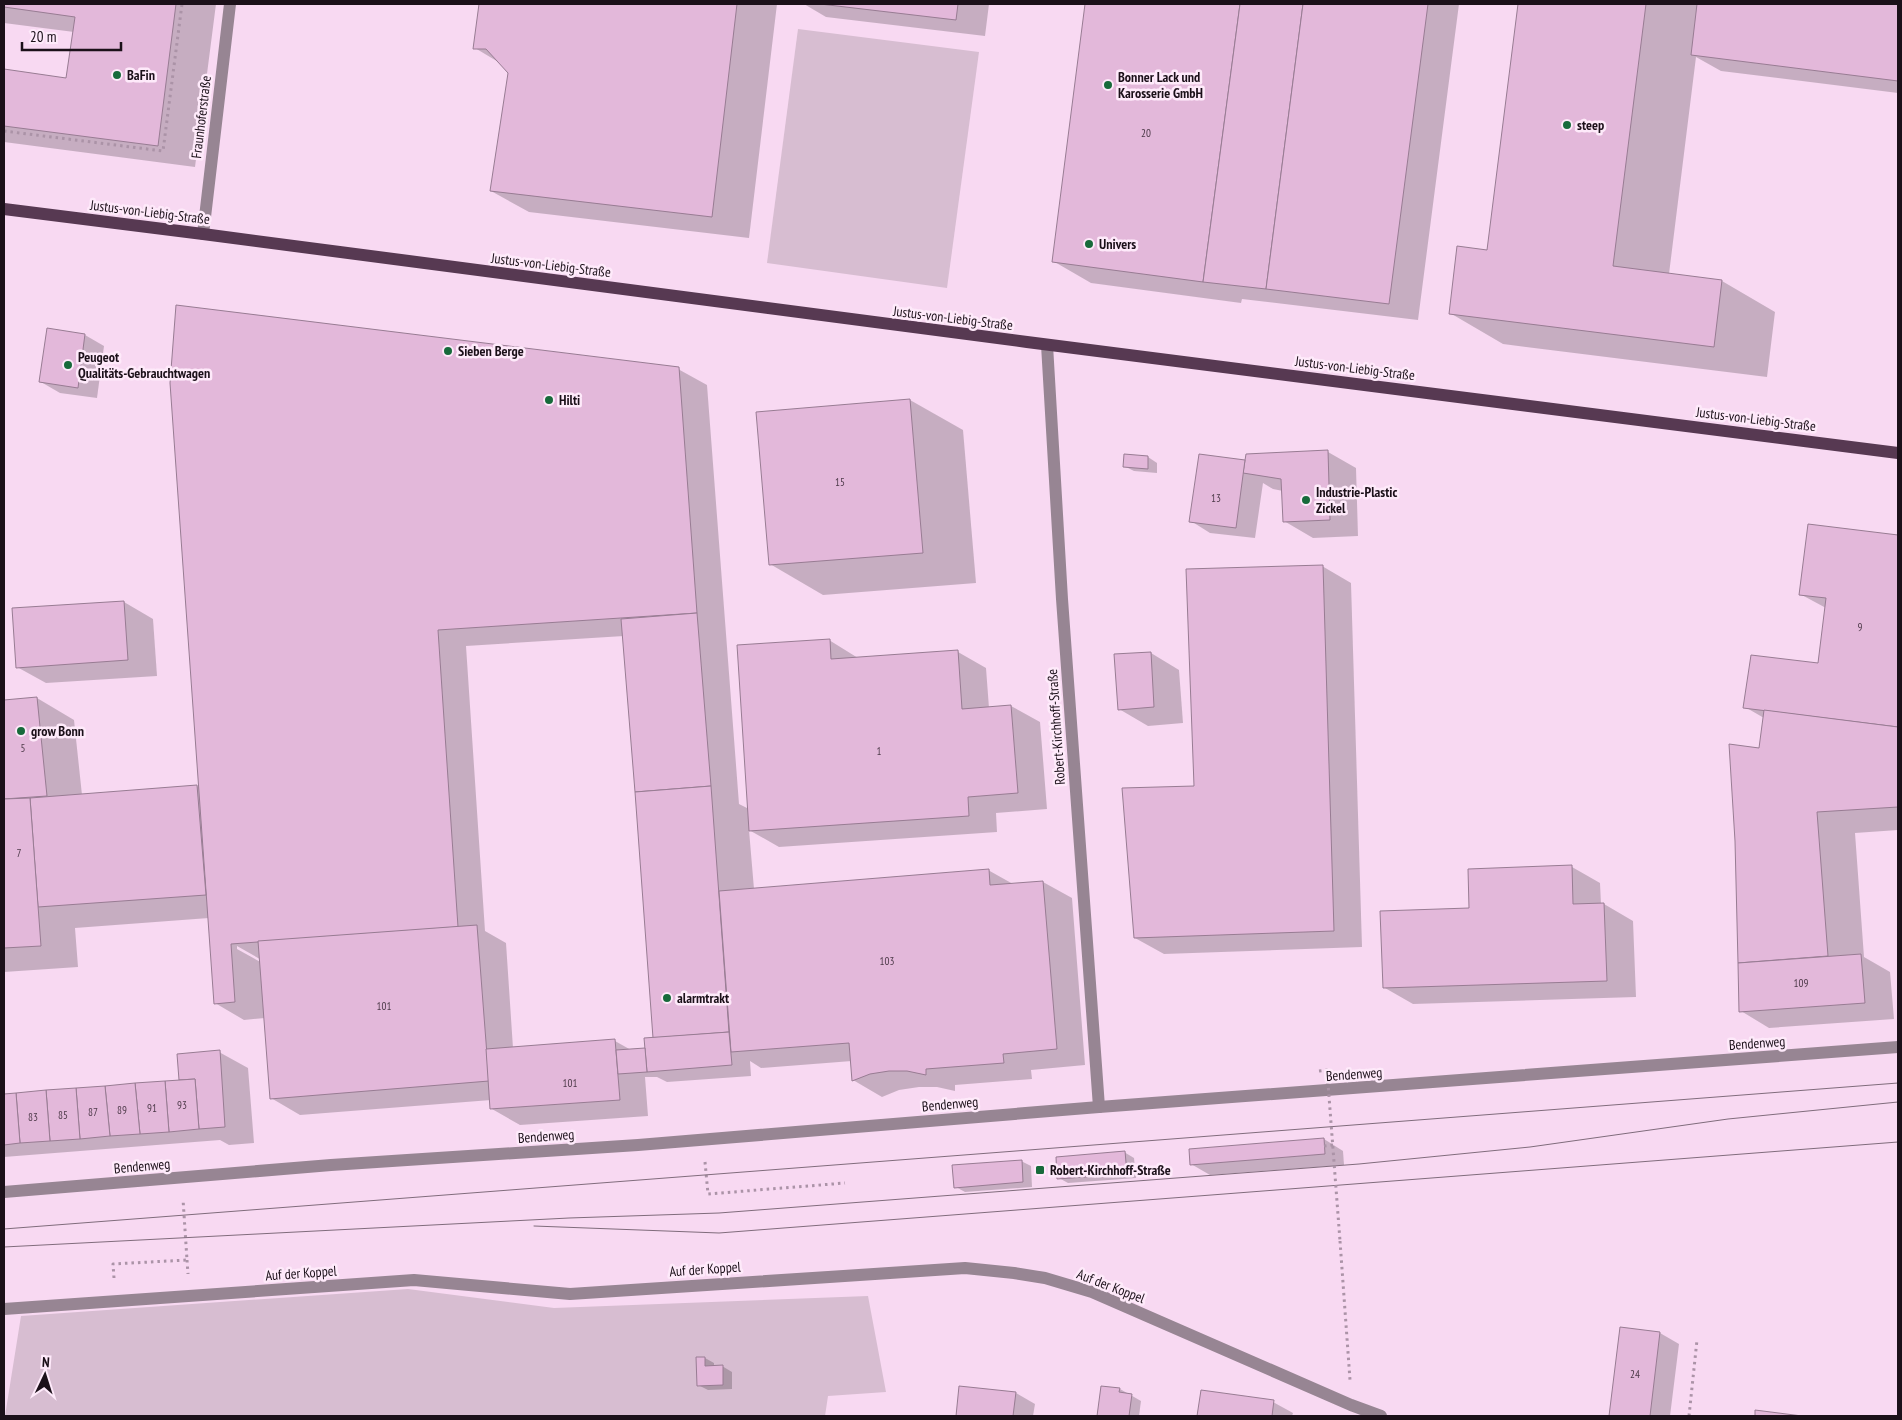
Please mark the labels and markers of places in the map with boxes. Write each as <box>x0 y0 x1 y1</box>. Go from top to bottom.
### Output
place label: BaFin <box>127 66 155 84</box>
place label: Bonner Lack und Karosserie GmbH <box>1118 68 1203 102</box>
marker: BaFin <box>111 69 123 81</box>
marker: Bonner Lack und Karosserie GmbH <box>1102 79 1114 91</box>
place label: steep <box>1577 116 1604 134</box>
marker: steep <box>1561 119 1573 131</box>
place label: Univers <box>1099 235 1136 253</box>
marker: Univers <box>1083 238 1095 250</box>
place label: Sieben Berge <box>458 342 524 360</box>
marker: Sieben Berge <box>442 345 454 357</box>
place label: Peugeot Qualitäts-Gebrauchtwagen <box>78 348 210 382</box>
marker: Peugeot Qualitäts-Gebrauchtwagen <box>62 359 74 371</box>
place label: Hilti <box>559 391 580 409</box>
marker: Hilti <box>543 394 555 406</box>
place label: Industrie-Plastic Zickel <box>1316 483 1397 517</box>
marker: Industrie-Plastic Zickel <box>1300 494 1312 506</box>
place label: grow Bonn <box>31 722 84 740</box>
marker: grow Bonn <box>15 725 27 737</box>
place label: alarmtrakt <box>677 989 729 1007</box>
marker: alarmtrakt <box>661 992 673 1004</box>
place label: Robert-Kirchhoff-Straße <box>1050 1161 1171 1179</box>
marker: Robert-Kirchhoff-Straße <box>1034 1164 1046 1176</box>

